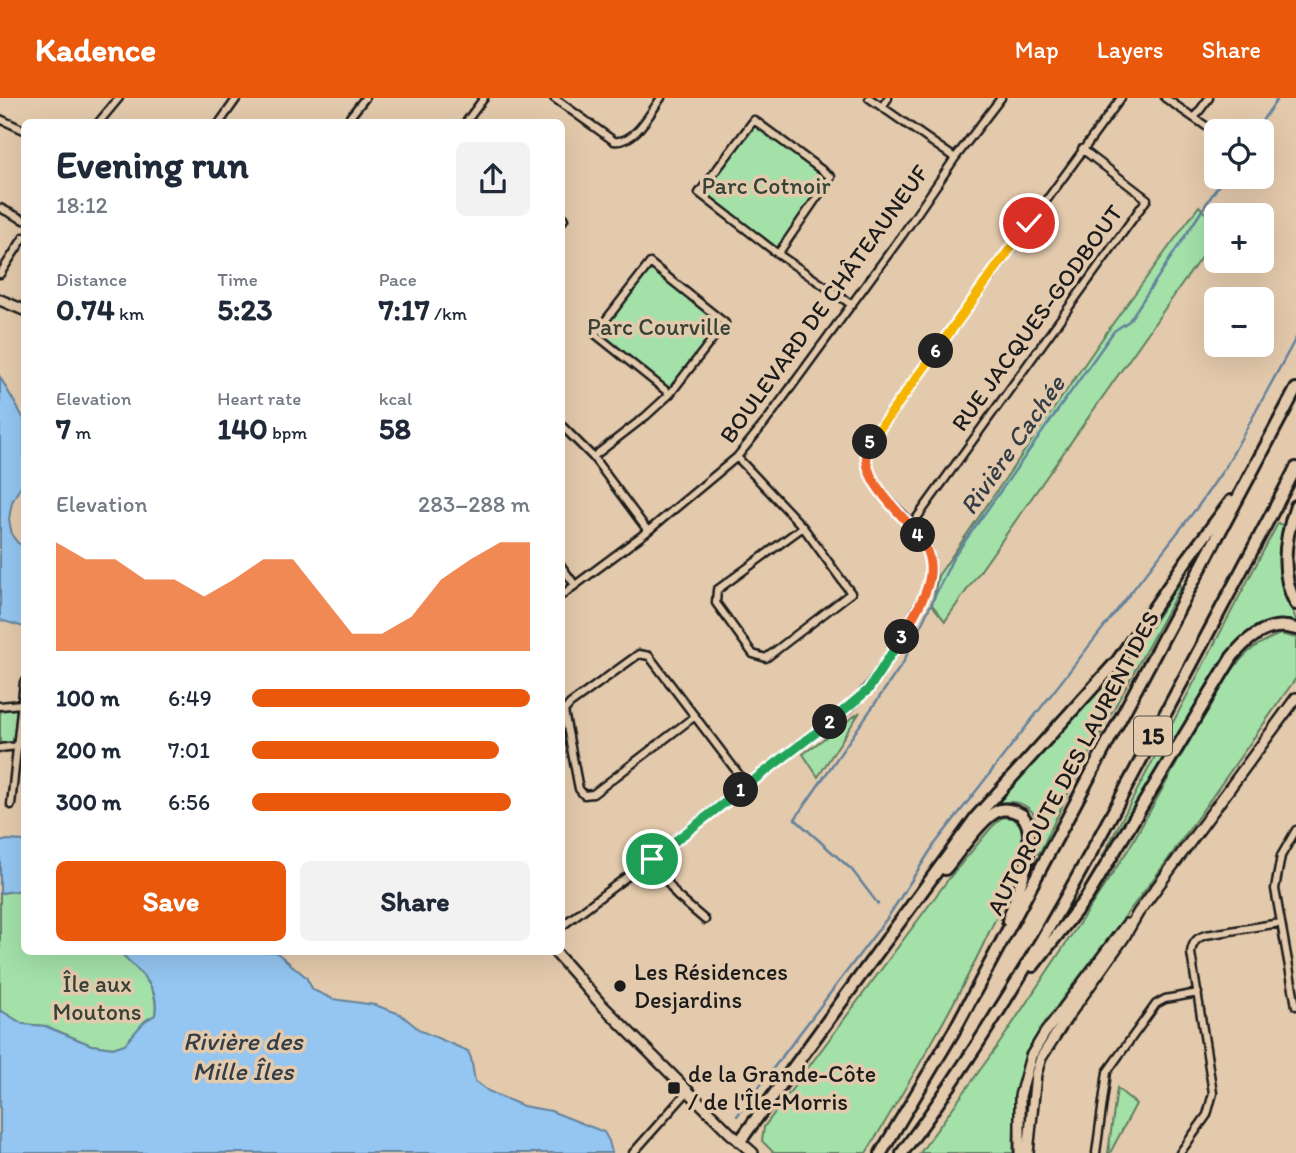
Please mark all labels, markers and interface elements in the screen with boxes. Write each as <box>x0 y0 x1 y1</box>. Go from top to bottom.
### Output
text: Kadence <box>35 30 156 69</box>
text: Map <box>1015 35 1059 64</box>
text: Layers <box>1097 35 1164 64</box>
text: Share <box>1202 35 1261 64</box>
map controls <box>1204 119 1274 357</box>
button: locate <box>1204 119 1274 189</box>
text: Evening run <box>56 142 249 188</box>
button: share <box>456 142 530 216</box>
street label: BOULEVARD DE CHÂTEAUNEUF <box>713 158 935 448</box>
park label: Parc Cotnoir <box>702 171 830 200</box>
text: 18:12 <box>56 191 108 219</box>
pin <box>999 193 1059 253</box>
street label: RUE JACQUES-GODBOUT <box>945 198 1129 437</box>
button: + <box>1204 203 1274 273</box>
icon: check <box>1010 204 1048 242</box>
text: Distance <box>56 268 127 291</box>
text: Time <box>217 268 258 291</box>
text: Pace <box>379 268 417 291</box>
button: − <box>1204 287 1274 357</box>
text: 0.74 <box>56 291 115 328</box>
text: 5:23 <box>217 291 273 328</box>
text: 7:17 <box>379 291 430 328</box>
text: km <box>115 302 144 325</box>
text: /km <box>430 302 467 325</box>
park label: Parc Courville <box>587 312 731 341</box>
pin: 6 <box>918 334 954 368</box>
text: 6 <box>930 339 941 362</box>
water label: Rivière Cachée <box>952 368 1073 521</box>
text: Elevation <box>56 387 132 410</box>
text: Heart rate <box>217 387 301 410</box>
text: kcal <box>379 387 412 410</box>
text: 7 <box>56 410 71 447</box>
text: 140 <box>217 410 268 447</box>
text: 58 <box>379 410 411 447</box>
text: m <box>71 421 91 444</box>
text: bpm <box>268 421 307 444</box>
pin: 5 <box>852 424 888 460</box>
text: 5 <box>865 430 874 453</box>
text: Elevation <box>56 490 147 518</box>
text: 283–288 m <box>418 490 530 518</box>
pin: 4 <box>900 518 936 552</box>
text: 4 <box>912 523 923 546</box>
street label: AUTOROUTE DES LAURENTIDES <box>980 606 1165 920</box>
pin: 3 <box>884 620 920 654</box>
text: 3 <box>896 625 907 648</box>
text: 100 m <box>56 684 120 712</box>
text: 6:49 <box>168 684 212 712</box>
pin: 2 <box>812 704 848 740</box>
text: 2 <box>825 710 835 733</box>
road number: 15 <box>1134 716 1172 756</box>
text: 200 m <box>56 736 121 764</box>
text: 7:01 <box>168 736 210 764</box>
pin: 1 <box>724 772 758 808</box>
text: 1 <box>736 778 745 801</box>
text: 300 m <box>56 788 121 816</box>
text: 6:56 <box>168 788 210 816</box>
pin <box>622 829 682 889</box>
icon: arrive <box>633 840 671 878</box>
button: Save <box>56 861 286 941</box>
button: Share <box>300 861 530 941</box>
place label: Les Résidences Desjardins <box>634 957 788 1014</box>
park label: Île aux Moutons <box>52 969 142 1026</box>
marker: Les Résidences Desjardins <box>612 978 628 994</box>
water label: Rivière des Mille Îles <box>183 1025 304 1087</box>
place label: de la Grande-Côte / de l'Île-Morris <box>688 1059 876 1116</box>
marker: de la Grande-Côte / de l'Île-Morris <box>666 1080 682 1096</box>

